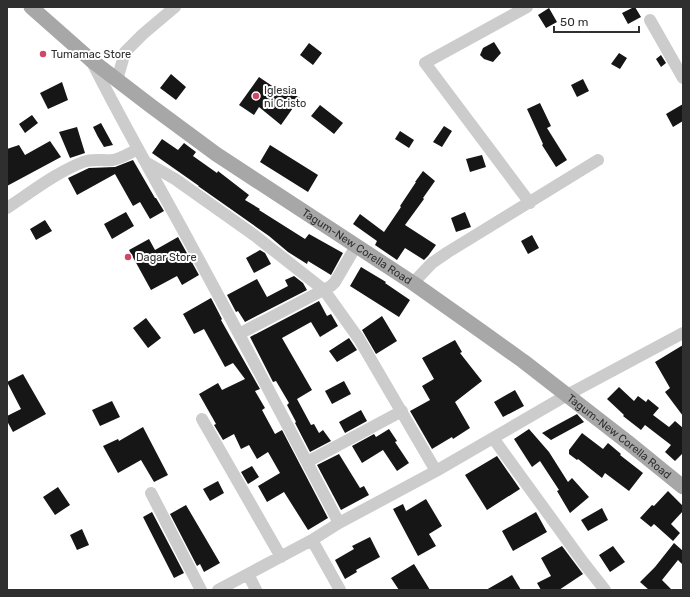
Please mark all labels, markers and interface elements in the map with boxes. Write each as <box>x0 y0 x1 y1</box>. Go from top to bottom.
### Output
scale bar <box>554 8 639 34</box>
text: 50 m <box>560 15 588 29</box>
place label: Tumamac Store <box>51 48 131 61</box>
marker: Tumamac Store <box>38 49 48 59</box>
place label: Iglesia ni Cristo <box>264 84 306 110</box>
marker: Iglesia ni Cristo <box>251 91 261 101</box>
street label: Tagum-New Corella Road <box>299 206 414 287</box>
place label: Dagar Store <box>136 251 197 264</box>
marker: Dagar Store <box>123 252 133 262</box>
street label: Tagum-New Corella Road <box>564 392 674 482</box>

